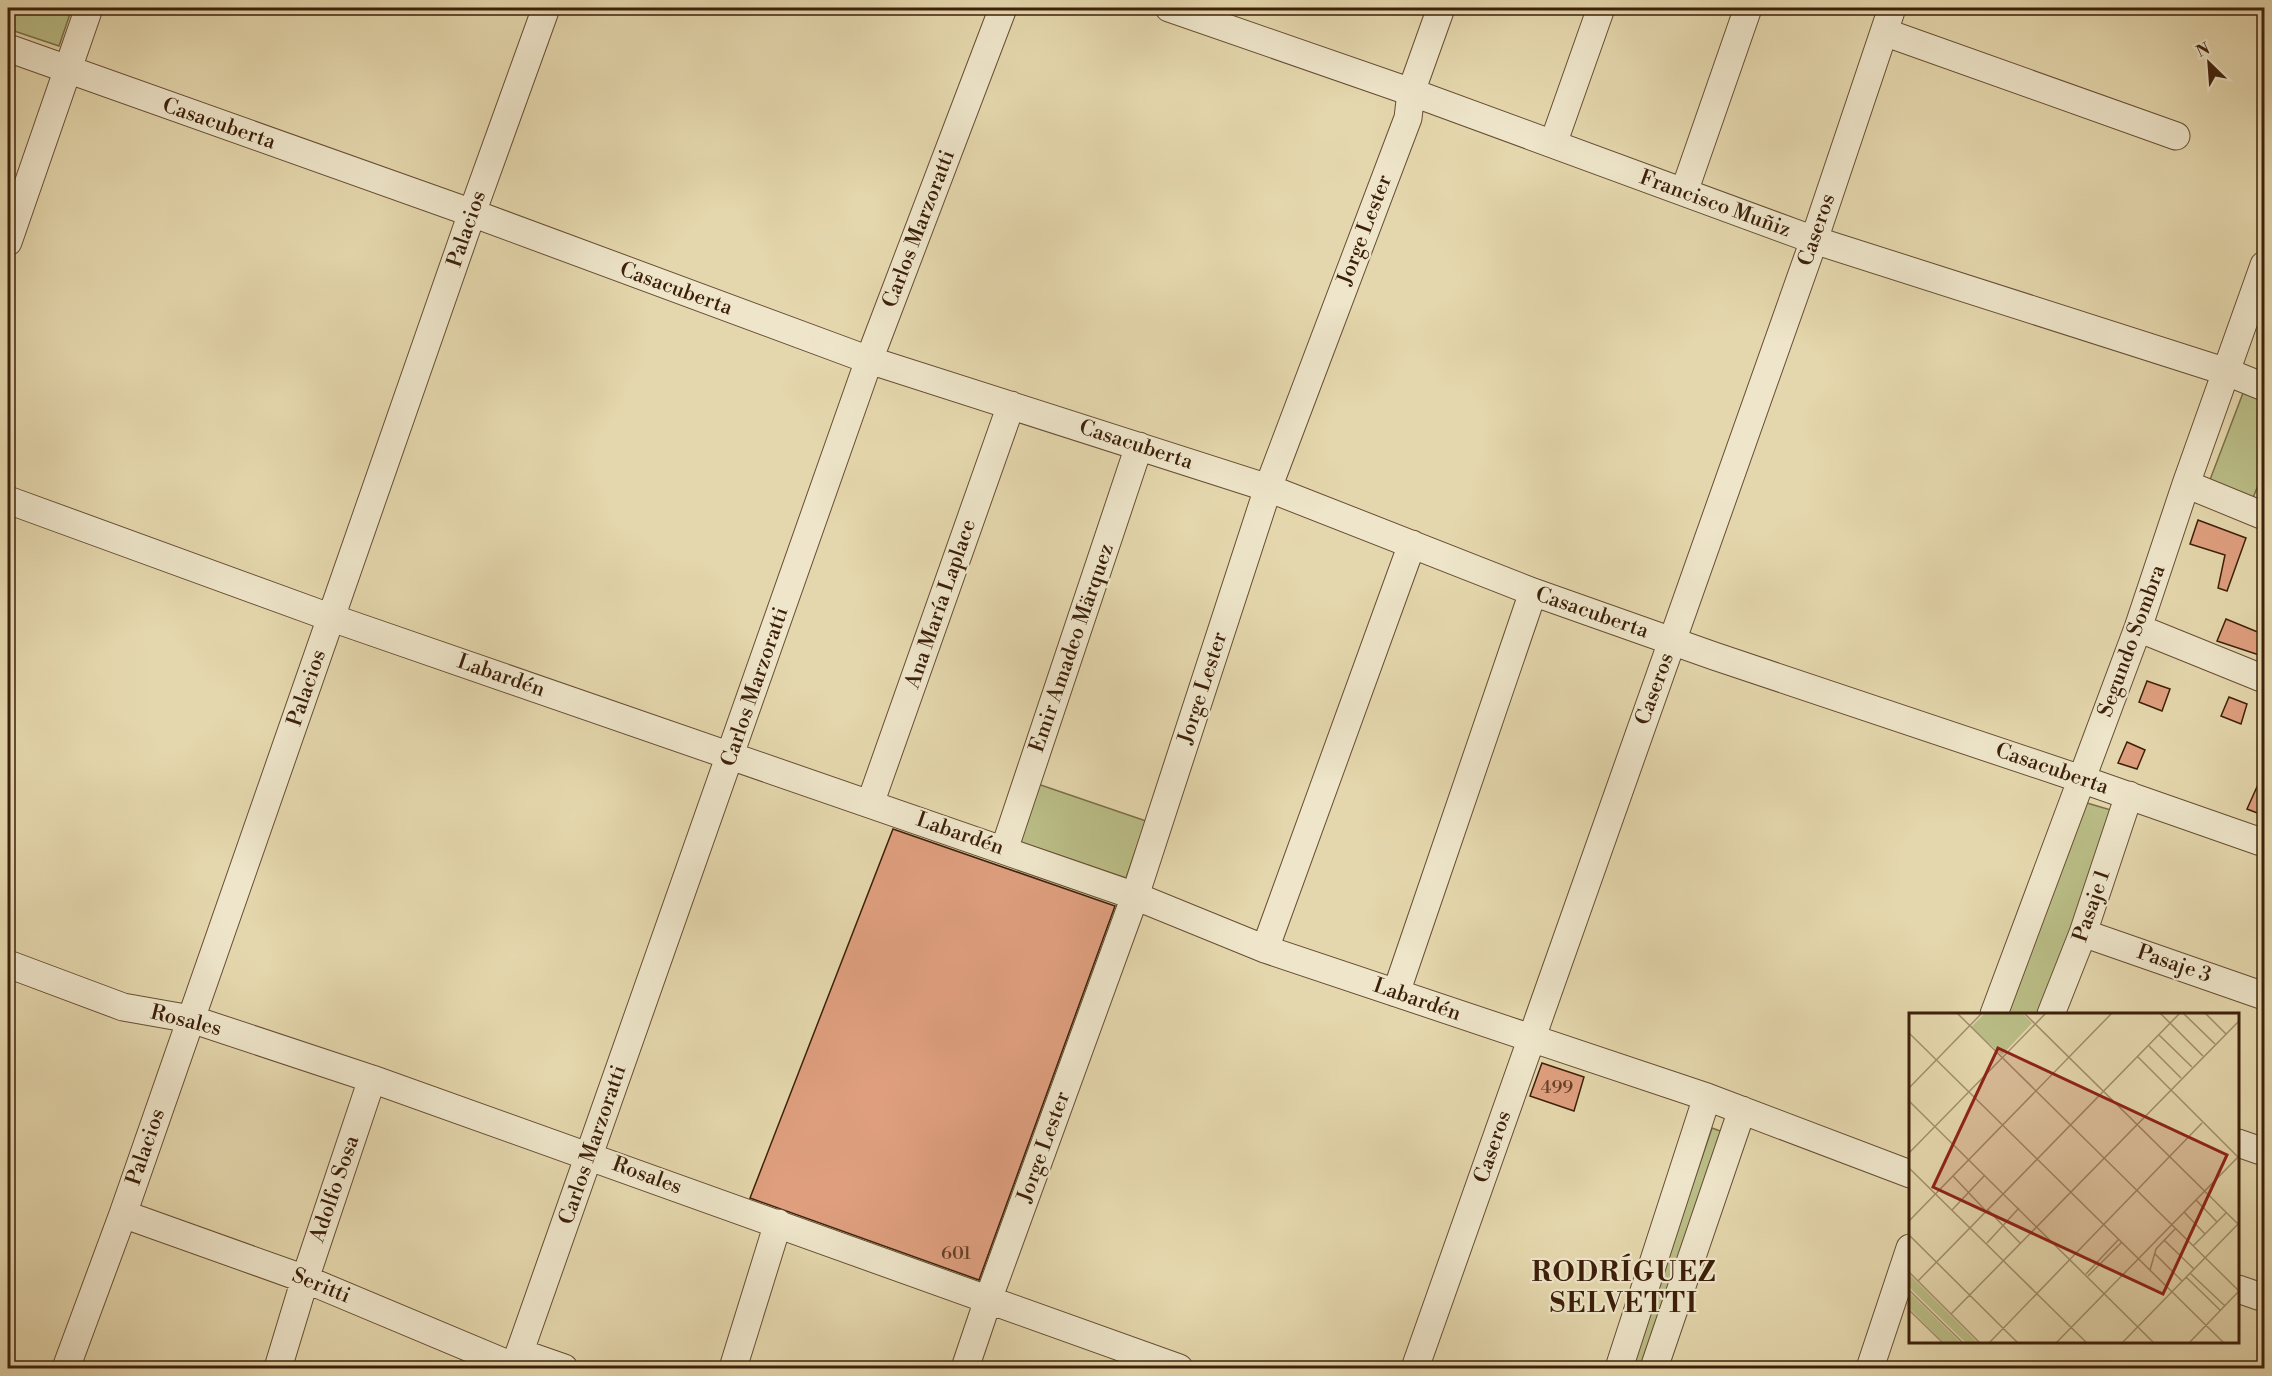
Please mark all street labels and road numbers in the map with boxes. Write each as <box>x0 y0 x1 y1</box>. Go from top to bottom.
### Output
street label: Casacuberta <box>159 92 279 156</box>
street label: Carlos Marzoratti <box>877 146 961 312</box>
street label: Francisco Muñiz <box>1636 165 1794 243</box>
street label: Jorge Lester <box>1332 171 1398 290</box>
street label: Palacios <box>442 187 492 271</box>
street label: Caseros <box>1793 190 1841 270</box>
street label: Casacuberta <box>616 257 736 322</box>
street label: Casacuberta <box>1076 414 1197 476</box>
street label: Ana María Laplace <box>900 516 982 693</box>
street label: Emir Amadeo Märquez <box>1024 540 1120 756</box>
street label: Segundo Sombra <box>2092 561 2172 721</box>
street label: Casacuberta <box>1532 581 1652 645</box>
street label: Carlos Marzoratti <box>716 604 794 770</box>
street label: Jorge Lester <box>1172 629 1233 748</box>
street label: Palacios <box>282 646 332 730</box>
street label: Labardén <box>454 649 549 703</box>
street label: Caseros <box>1630 649 1680 729</box>
street label: Casacuberta <box>1992 737 2112 801</box>
street label: Labardén <box>913 807 1008 861</box>
street label: Pasaje 1 <box>2068 867 2116 945</box>
street label: Pasaje 3 <box>2133 939 2215 989</box>
street label: Labardén <box>1370 973 1465 1027</box>
street label: Rosales <box>148 1000 224 1042</box>
street label: Carlos Marzoratti <box>554 1062 632 1228</box>
street label: Jorge Lester <box>1012 1088 1076 1207</box>
street label: Palacios <box>121 1105 171 1189</box>
street label: Caseros <box>1469 1107 1517 1187</box>
street label: Adolfo Sosa <box>304 1132 365 1247</box>
street label: Rosales <box>609 1151 685 1201</box>
street label: Seritti <box>288 1263 354 1309</box>

